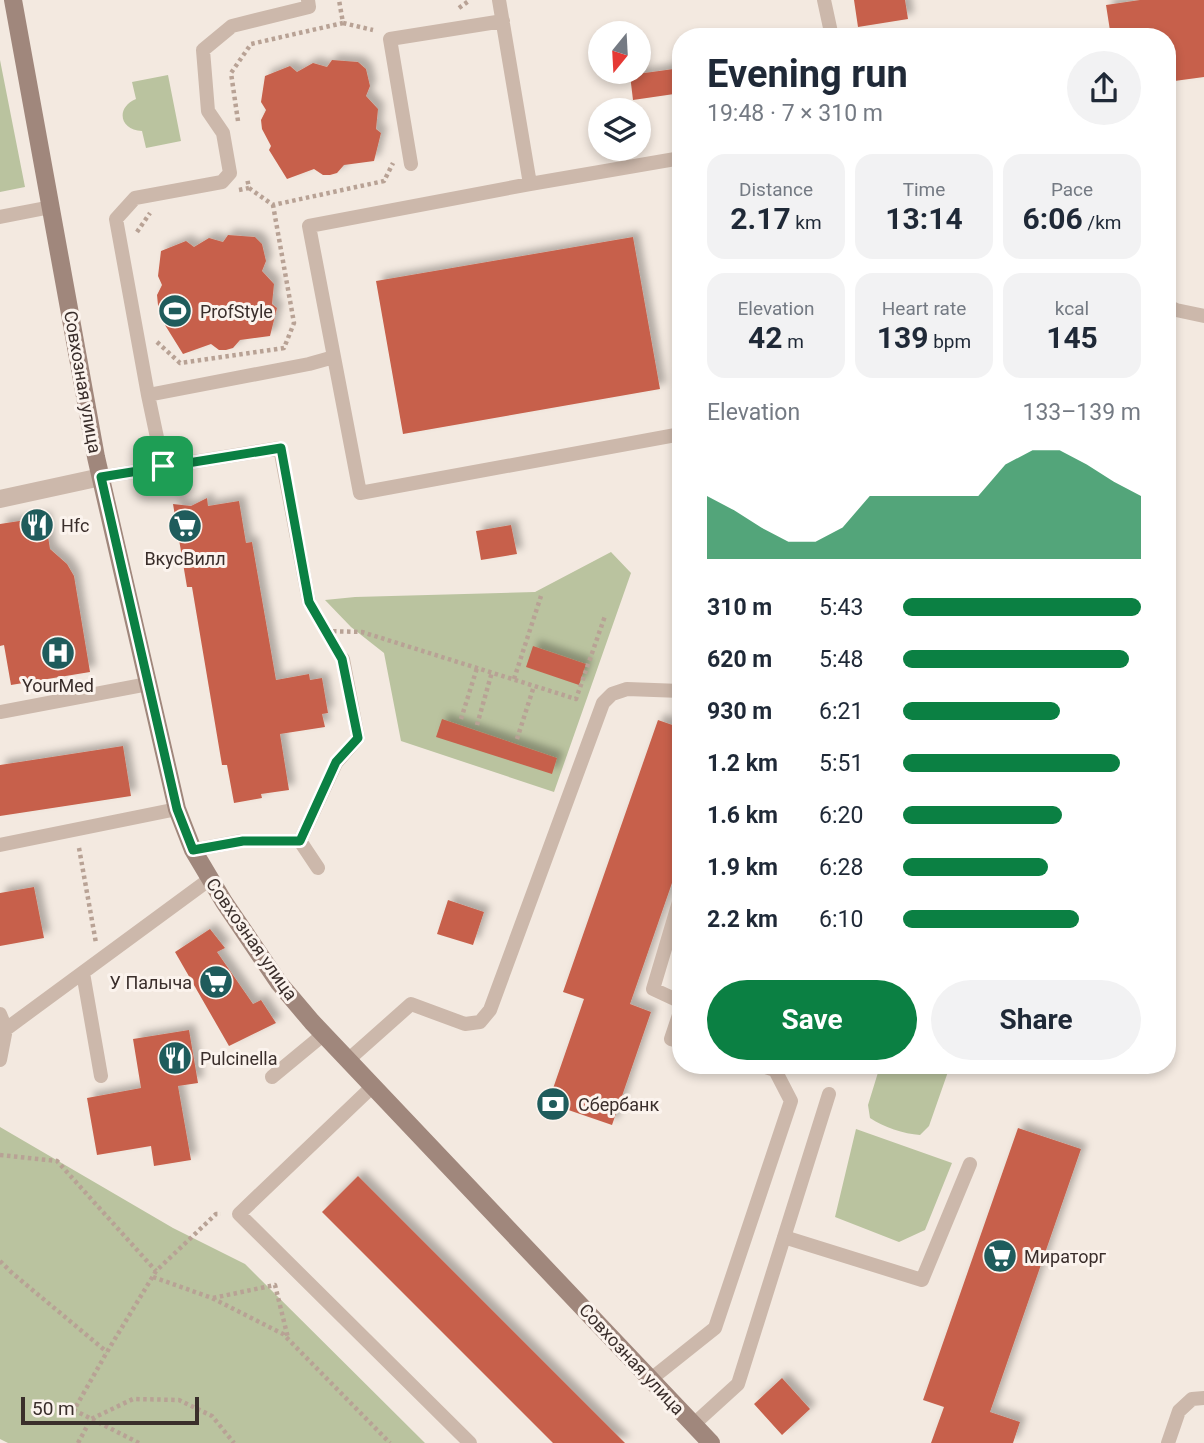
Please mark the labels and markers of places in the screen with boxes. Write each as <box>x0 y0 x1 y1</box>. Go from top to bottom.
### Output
sports icon: ProfStyle <box>156 292 194 330</box>
place label: ProfStyle <box>200 301 273 322</box>
pin <box>133 436 193 496</box>
restaurant icon: Hfc <box>18 506 56 544</box>
supermarket icon: ВкусВилл <box>166 507 204 545</box>
place label: Hfc <box>61 515 89 536</box>
place label: ВкусВилл <box>144 548 226 569</box>
hospital icon: YourMed <box>39 634 77 672</box>
place label: YourMed <box>22 675 94 696</box>
supermarket icon: У Палыча <box>197 963 235 1001</box>
place label: У Палыча <box>110 972 192 993</box>
restaurant icon: Pulcinella <box>156 1039 194 1077</box>
place label: Pulcinella <box>200 1048 277 1069</box>
bank icon: Сбербанк <box>534 1085 572 1123</box>
place label: Сбербанк <box>578 1094 659 1115</box>
supermarket icon: Мираторг <box>981 1237 1019 1275</box>
place label: Мираторг <box>1024 1246 1107 1267</box>

